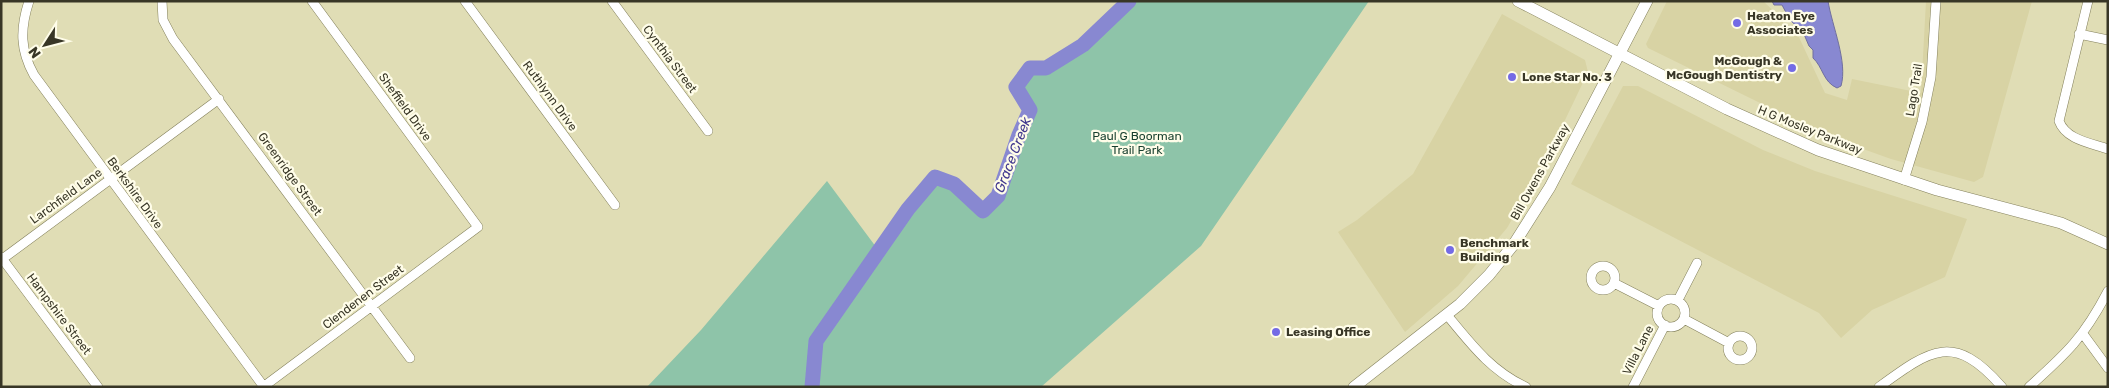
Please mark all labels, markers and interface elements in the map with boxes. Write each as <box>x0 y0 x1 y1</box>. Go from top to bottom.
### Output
place label: Heaton Eye Associates <box>1747 9 1815 37</box>
marker: Heaton Eye Associates <box>1731 17 1743 29</box>
north arrow <box>20 20 70 70</box>
street label: Cynthia Street <box>640 22 700 96</box>
text: N <box>25 43 45 61</box>
place label: McGough & McGough Dentistry <box>1666 54 1782 82</box>
street label: Ruthlynn Drive <box>520 58 580 134</box>
marker: McGough & McGough Dentistry <box>1786 62 1798 74</box>
street label: Lago Trail <box>1903 63 1925 117</box>
street label: Sheffield Drive <box>376 70 434 144</box>
place label: Lone Star No. 3 <box>1522 70 1612 84</box>
marker: Lone Star No. 3 <box>1506 71 1518 83</box>
street label: H G Mosley Parkway <box>1756 103 1865 157</box>
water label: Grace Creek <box>991 114 1035 195</box>
street label: Bill Owens Parkway <box>1508 121 1572 223</box>
park label: Paul G Boorman Trail Park <box>1092 129 1182 157</box>
street label: Greenridge Street <box>255 130 325 219</box>
street label: Berkshire Drive <box>104 155 166 232</box>
street label: Larchfield Lane <box>27 165 105 227</box>
place label: Benchmark Building <box>1460 236 1529 264</box>
marker: Benchmark Building <box>1444 244 1456 256</box>
street label: Clendenen Street <box>320 262 406 332</box>
street label: Hampshire Street <box>24 271 94 358</box>
street label: Villa Lane <box>1620 323 1657 377</box>
place label: Leasing Office <box>1286 325 1371 339</box>
marker: Leasing Office <box>1270 326 1282 338</box>

